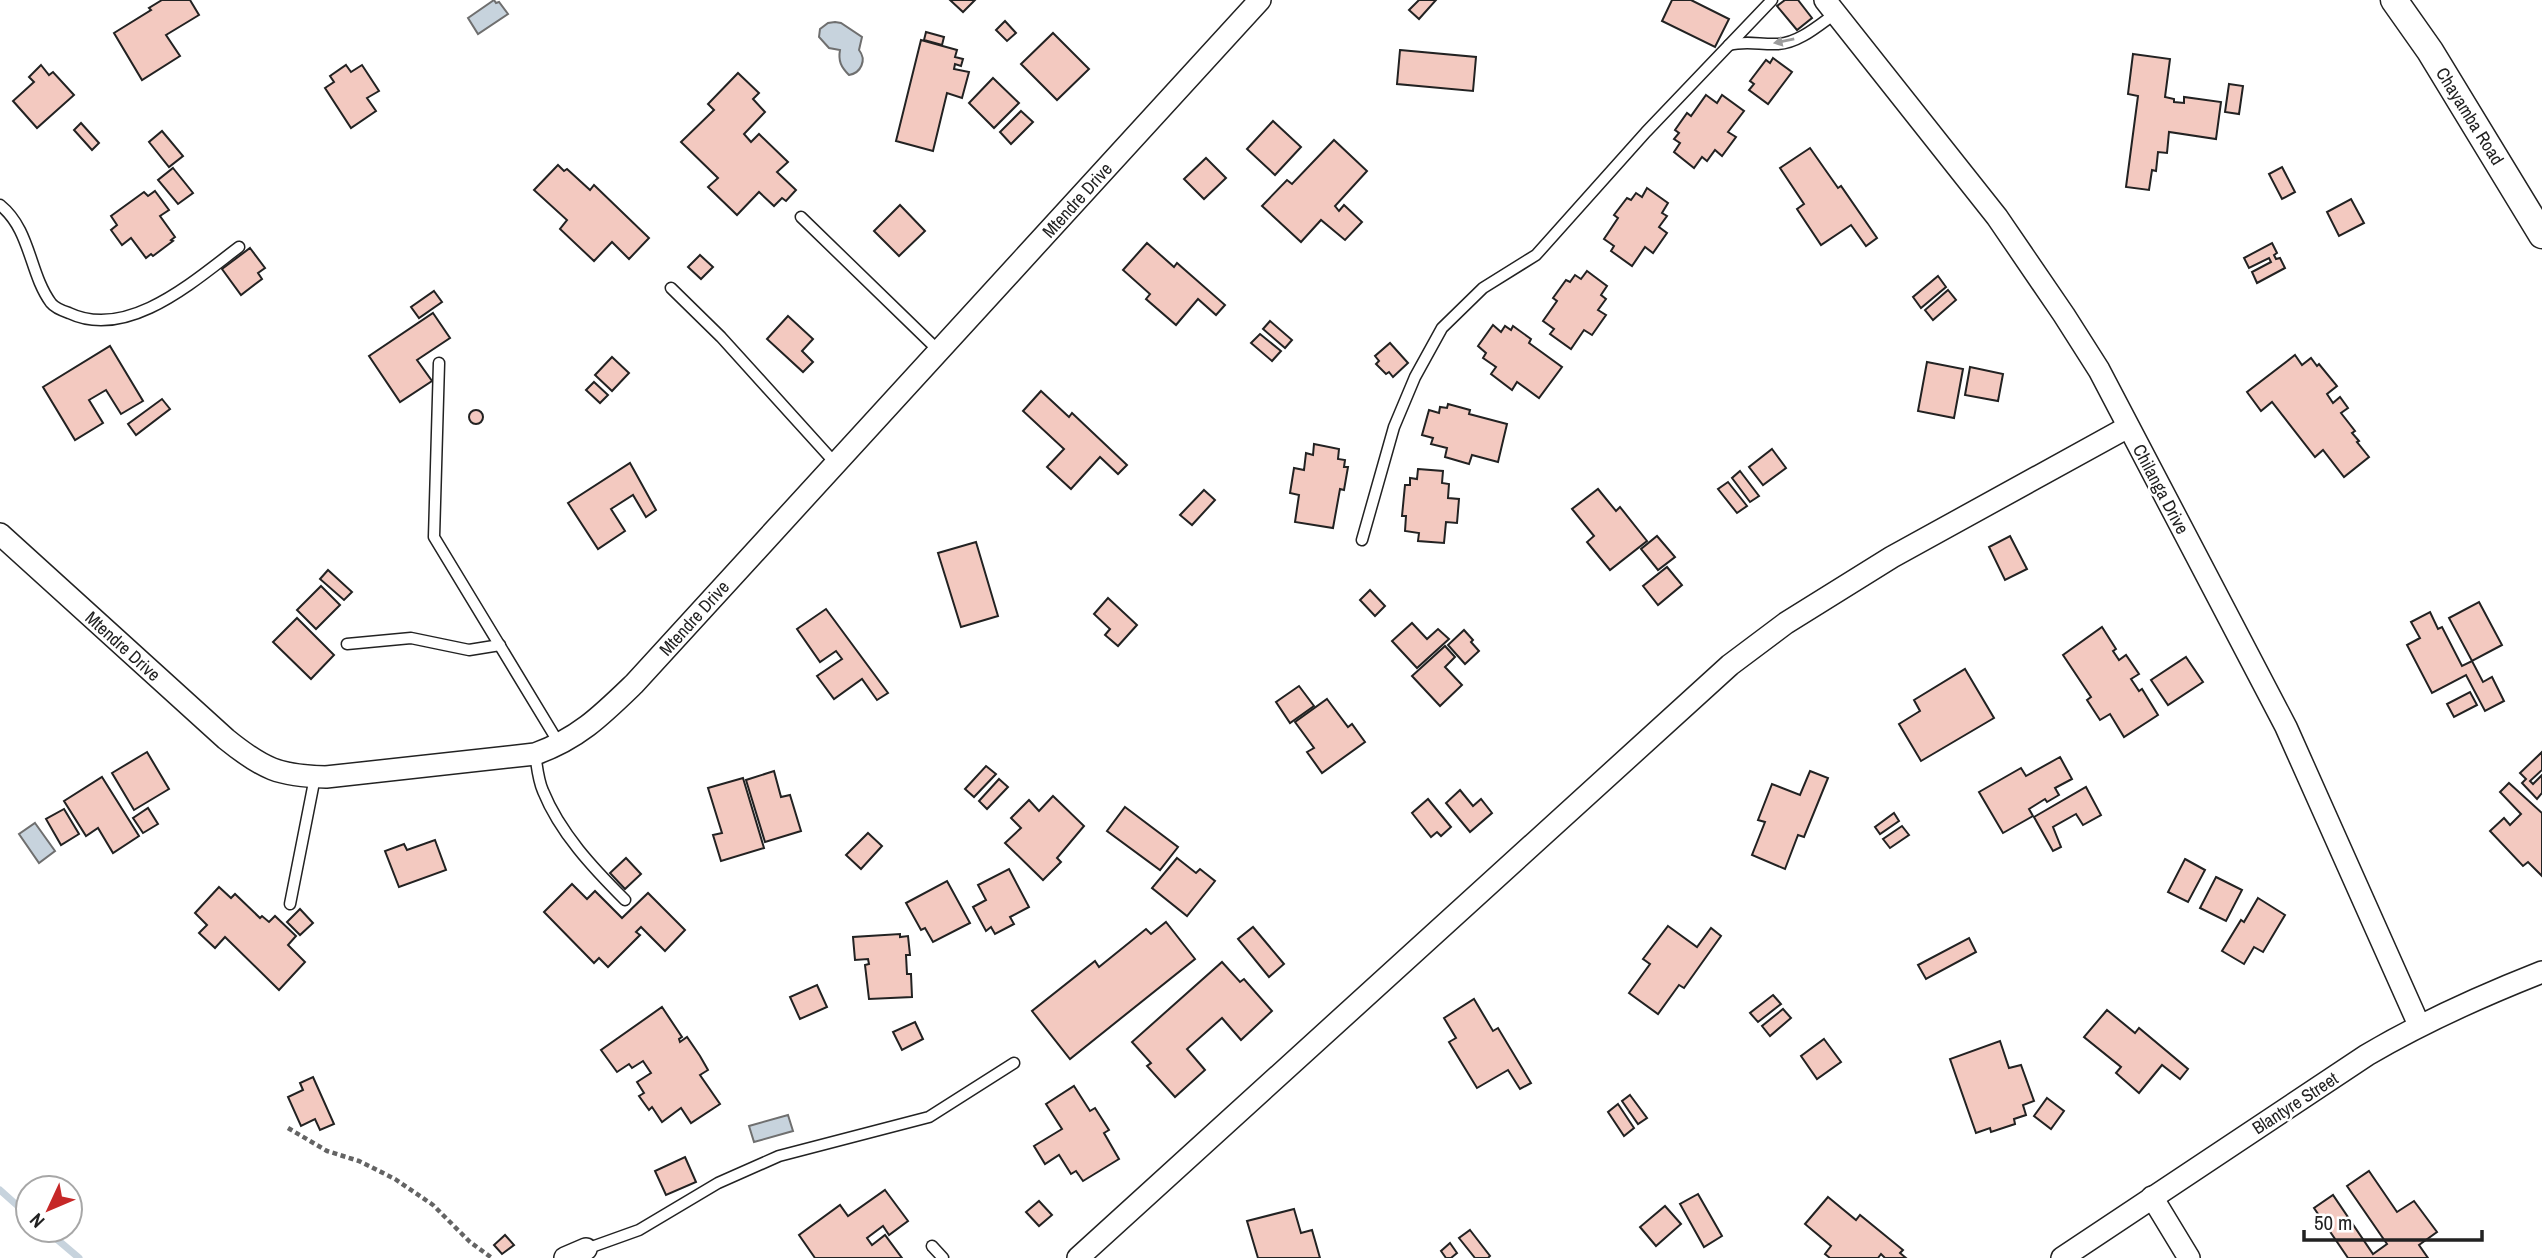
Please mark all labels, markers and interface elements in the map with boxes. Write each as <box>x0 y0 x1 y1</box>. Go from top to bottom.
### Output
one-way arrow <box>1773 35 1795 46</box>
street label: Chayamba Road <box>2430 62 2510 170</box>
street label: Mtendre Drive <box>1036 157 1118 243</box>
street label: Chilanga Drive <box>2127 440 2195 538</box>
street label: Mtendre Drive <box>653 575 735 661</box>
street label: Mtendre Drive <box>80 605 166 687</box>
street label: Blantyre Street <box>2247 1066 2343 1140</box>
north arrow <box>14 1174 84 1244</box>
scale bar <box>2304 1198 2482 1242</box>
text: N <box>24 1208 50 1234</box>
text: 50 m <box>2314 1208 2352 1237</box>

